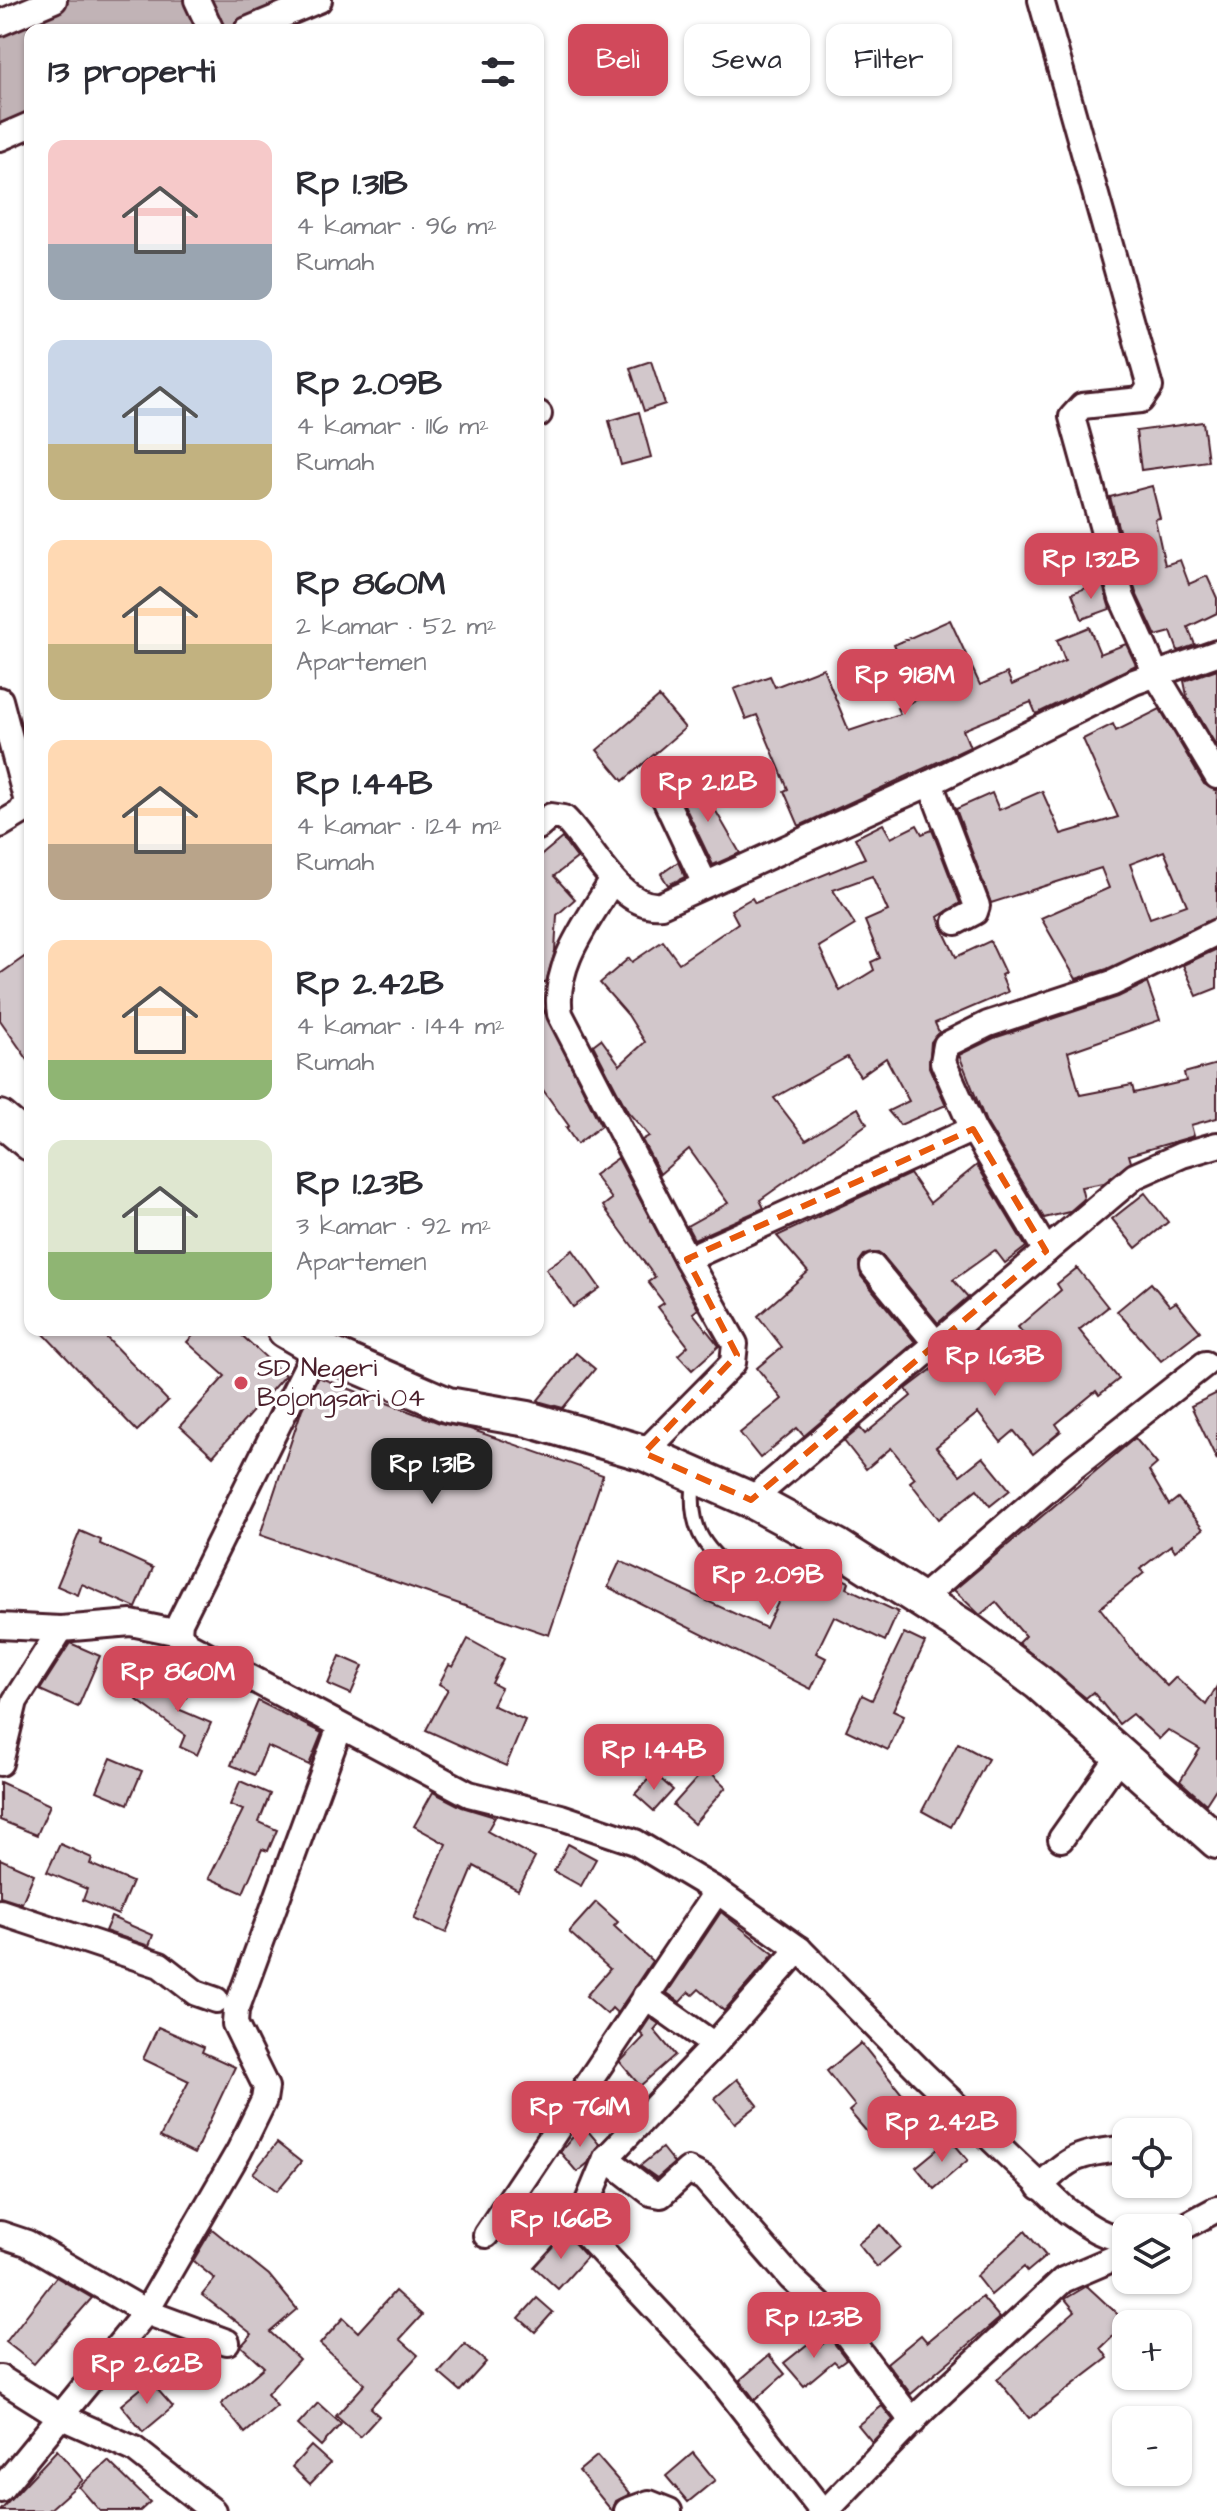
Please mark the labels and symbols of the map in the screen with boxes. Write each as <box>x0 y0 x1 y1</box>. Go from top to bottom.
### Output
pin: Rp 1.32B <box>1008 533 1174 601</box>
pin: Rp 918M <box>831 649 979 717</box>
pin: Rp 2.12B <box>625 756 791 824</box>
pin: Rp 1.63B <box>912 1330 1078 1398</box>
place label: SD Negeri Bojongsari 04 <box>257 1350 425 1418</box>
marker: SD Negeri Bojongsari 04 <box>232 1374 250 1392</box>
pin: Rp 1.31B <box>349 1438 515 1506</box>
pin: Rp 2.09B <box>685 1549 851 1617</box>
pin: Rp 860M <box>104 1646 252 1714</box>
pin: Rp 1.44B <box>571 1724 737 1792</box>
pin: Rp 761M <box>506 2081 654 2149</box>
pin: Rp 2.42B <box>859 2096 1025 2164</box>
pin: Rp 1.66B <box>478 2193 644 2261</box>
pin: Rp 1.23B <box>731 2292 897 2360</box>
pin: Rp 2.62B <box>64 2338 230 2406</box>

